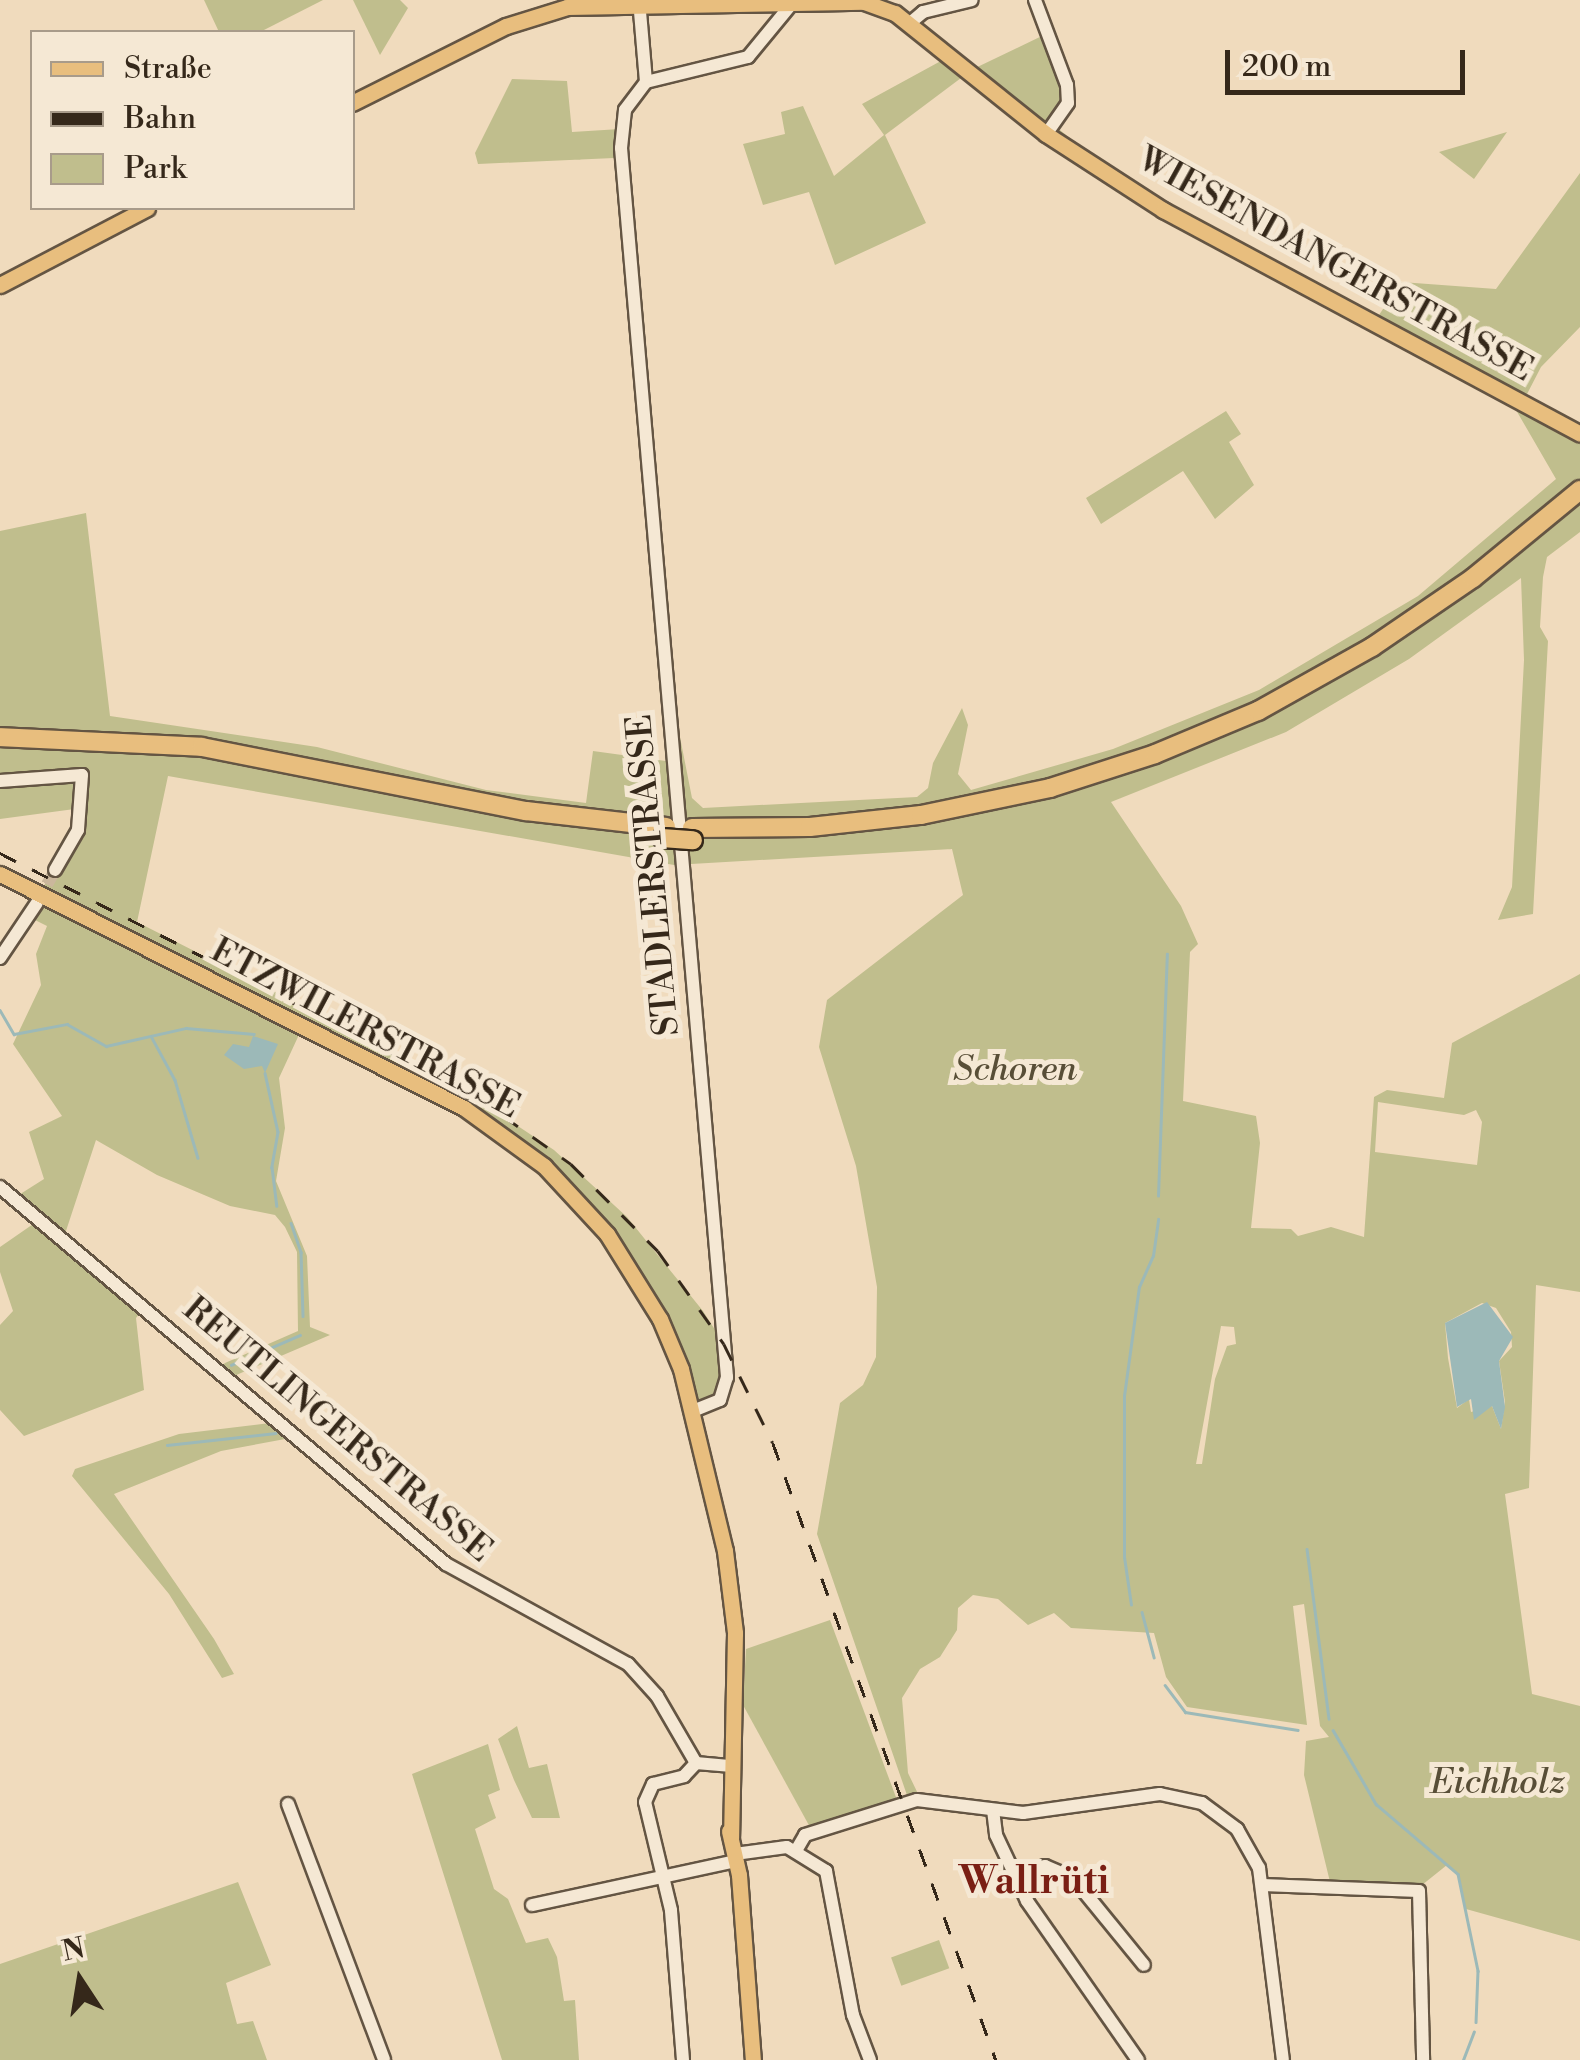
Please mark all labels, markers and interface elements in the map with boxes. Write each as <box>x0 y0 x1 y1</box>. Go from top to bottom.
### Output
legend <box>30 30 355 210</box>
scale bar <box>1230 30 1470 92</box>
text: 200 m <box>1242 48 1331 86</box>
text: Straße <box>124 50 212 88</box>
text: Bahn <box>124 100 196 138</box>
street label: WIESENDANGERSTRASSE <box>1130 139 1540 391</box>
text: Park <box>124 150 186 188</box>
street label: STADLERSTRASSE <box>619 712 689 1038</box>
street label: ETZWILERSTRASSE <box>203 930 527 1128</box>
park label: Schoren <box>953 1049 1077 1091</box>
street label: REUTLINGERSTRASSE <box>174 1288 500 1572</box>
park label: Eichholz <box>1430 1762 1566 1804</box>
district label: Wallrüti <box>959 1859 1109 1905</box>
north arrow <box>30 1930 130 2030</box>
text: N <box>59 1931 88 1970</box>

